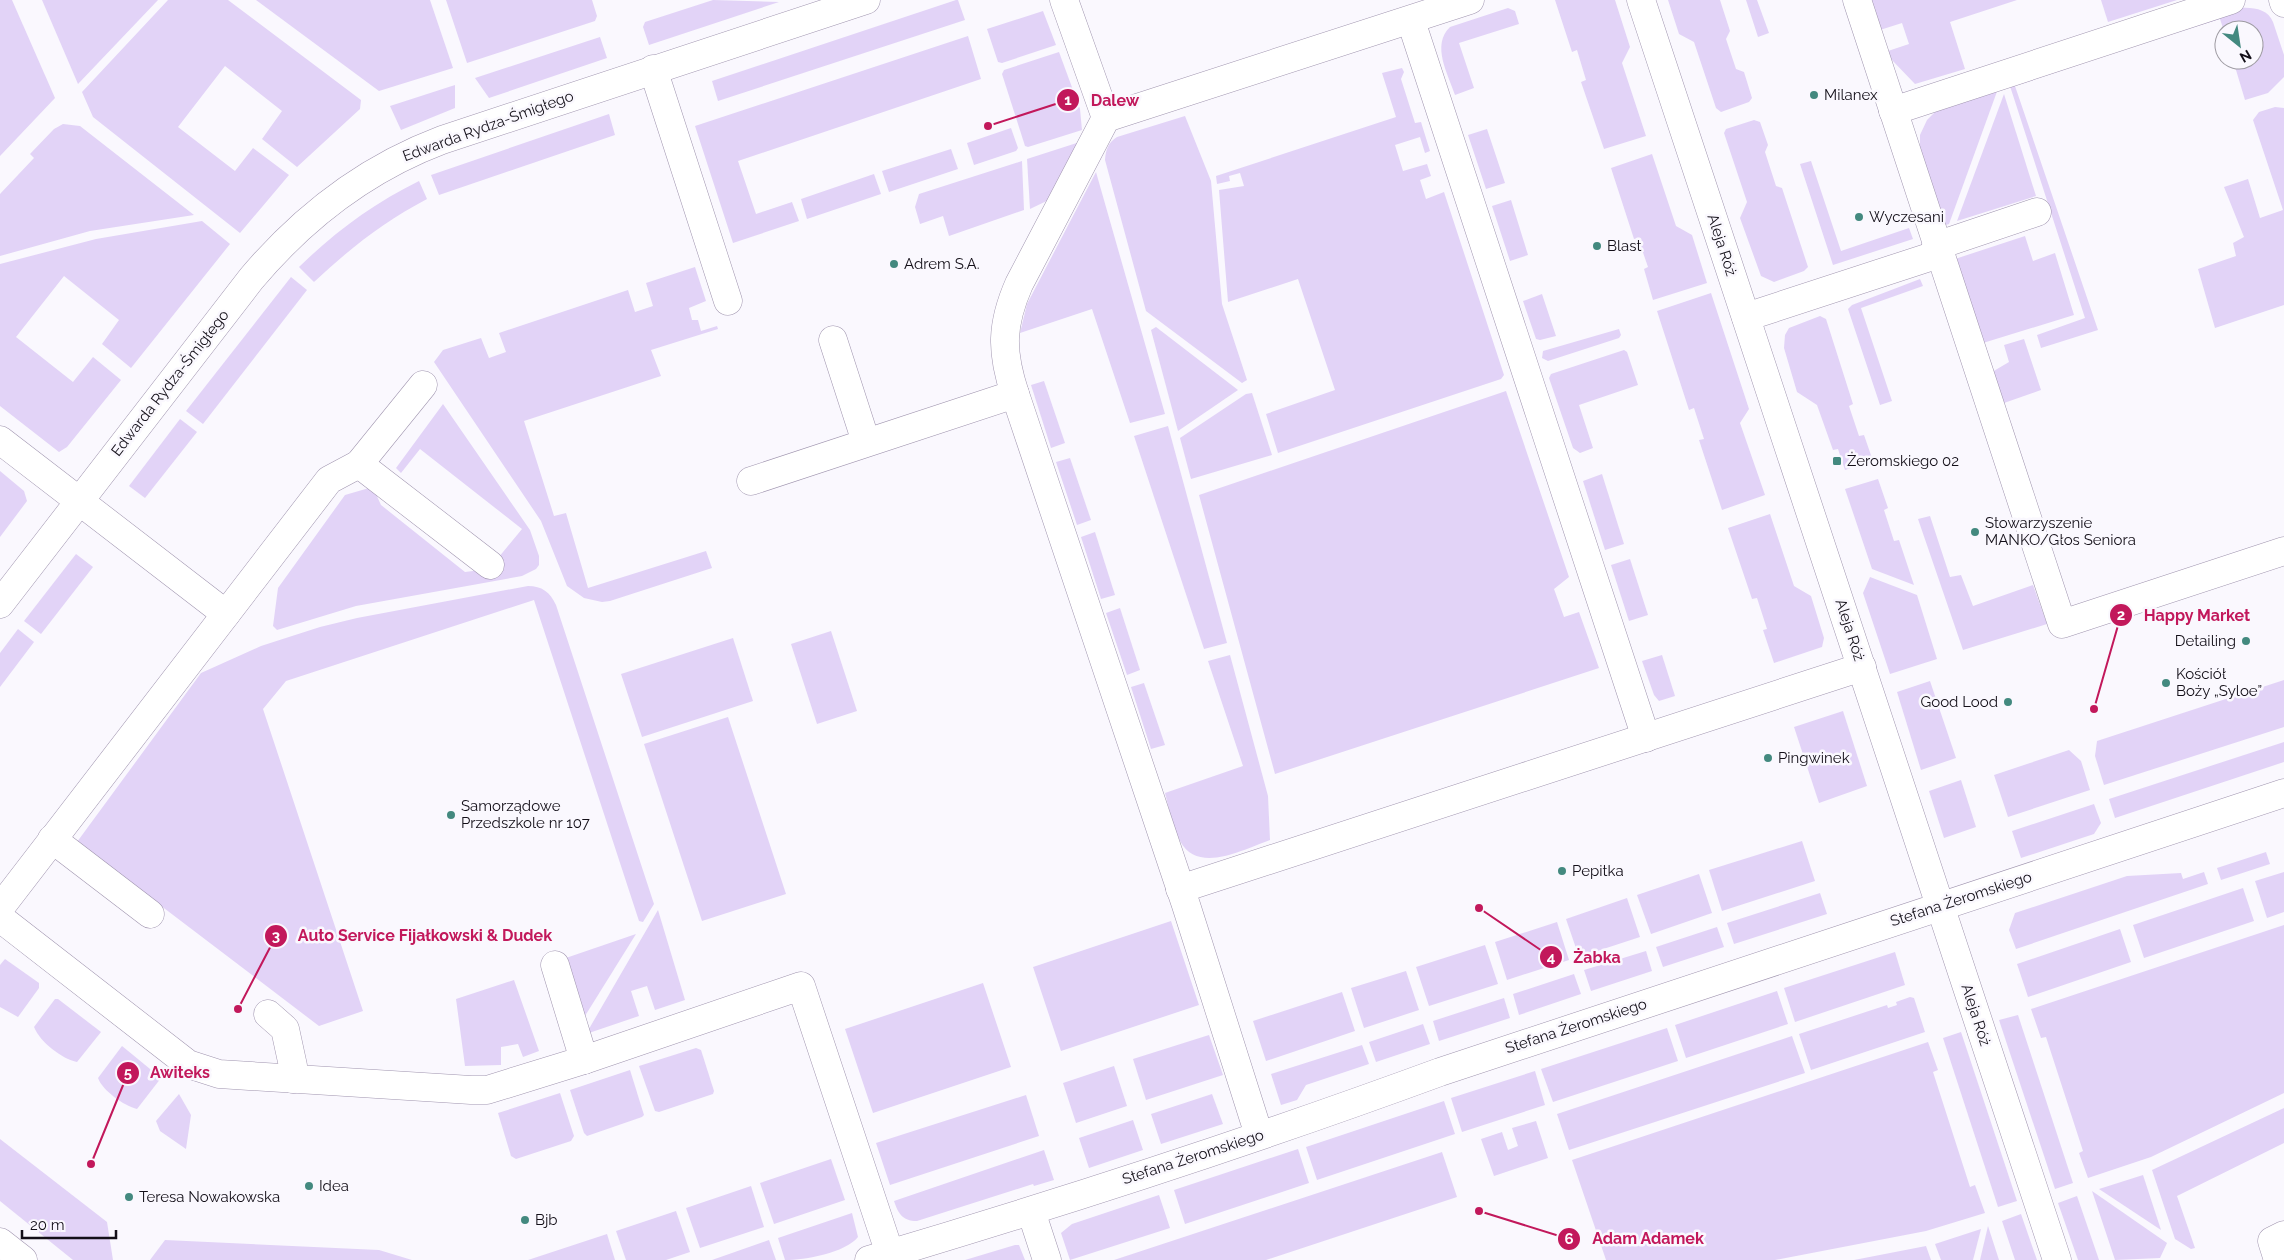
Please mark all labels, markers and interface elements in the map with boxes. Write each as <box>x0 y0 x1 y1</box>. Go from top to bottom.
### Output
north arrow <box>2214 20 2264 70</box>
text: N <box>2237 47 2254 66</box>
callout: Dalew <box>1056 85 1149 116</box>
place label: Milanex <box>1824 86 1878 104</box>
street label: Edwarda Rydza-Śmigłego <box>400 87 576 165</box>
marker: Milanex <box>1808 89 1820 101</box>
text: 1 <box>1064 91 1072 109</box>
text: Dalew <box>1091 91 1140 110</box>
place label: Wyczesani <box>1869 208 1944 226</box>
marker: Wyczesani <box>1853 211 1865 223</box>
street label: Aleja Róż <box>1704 212 1740 278</box>
place label: Blast <box>1607 237 1642 255</box>
marker: Blast <box>1591 240 1603 252</box>
place label: Adrem S.A. <box>904 255 980 273</box>
marker: Adrem S.A. <box>888 258 900 270</box>
street label: Edwarda Rydza-Śmigłego <box>107 306 233 460</box>
place label: Żeromskiego 02 <box>1847 451 1959 470</box>
marker: Żeromskiego 02 <box>1831 455 1843 467</box>
place label: Stowarzyszenie MANKO/Głos Seniora <box>1985 514 2136 549</box>
marker: Stowarzyszenie MANKO/Głos Seniora <box>1969 526 1981 538</box>
street label: Aleja Róż <box>1832 597 1868 663</box>
callout: Happy Market <box>2109 599 2260 630</box>
text: 2 <box>2117 606 2125 624</box>
text: Happy Market <box>2144 606 2250 625</box>
place label: Detailing <box>2175 632 2236 650</box>
marker: Detailing <box>2240 635 2252 647</box>
place label: Kościół Boży „Syloe” <box>2176 665 2262 700</box>
marker: Kościół Boży „Syloe” <box>2160 677 2172 689</box>
place label: Good Lood <box>1920 693 1998 711</box>
marker: Good Lood <box>2002 696 2014 708</box>
place label: Pingwinek <box>1778 749 1850 767</box>
marker: Pingwinek <box>1762 752 1774 764</box>
place label: Samorządowe Przedszkole nr 107 <box>461 797 590 832</box>
marker: Samorządowe Przedszkole nr 107 <box>445 809 457 821</box>
place label: Pepitka <box>1572 862 1624 880</box>
marker: Pepitka <box>1556 865 1568 877</box>
street label: Stefana Żeromskiego <box>1888 867 2034 930</box>
callout: Auto Service Fijałkowski & Dudek <box>263 920 563 951</box>
text: Auto Service Fijałkowski & Dudek <box>298 926 552 945</box>
text: 3 <box>272 927 280 945</box>
callout: Żabka <box>1539 942 1631 973</box>
text: Żabka <box>1573 947 1621 967</box>
text: 4 <box>1547 948 1556 966</box>
street label: Aleja Róż <box>1958 982 1994 1048</box>
street label: Stefana Żeromskiego <box>1503 994 1649 1057</box>
callout: Awiteks <box>115 1057 220 1088</box>
text: Awiteks <box>150 1063 210 1082</box>
text: 5 <box>124 1064 132 1082</box>
street label: Stefana Żeromskiego <box>1120 1125 1266 1188</box>
place label: Idea <box>319 1177 349 1195</box>
marker: Idea <box>303 1180 315 1192</box>
place label: Teresa Nowakowska <box>139 1188 280 1206</box>
marker: Teresa Nowakowska <box>123 1191 135 1203</box>
scale bar <box>22 1208 116 1240</box>
place label: Bjb <box>535 1211 558 1229</box>
marker: Bjb <box>519 1214 531 1226</box>
text: 20 m <box>30 1216 65 1234</box>
callout: Adam Adamek <box>1556 1223 1714 1254</box>
text: Adam Adamek <box>1592 1229 1704 1248</box>
text: 6 <box>1564 1230 1574 1248</box>

